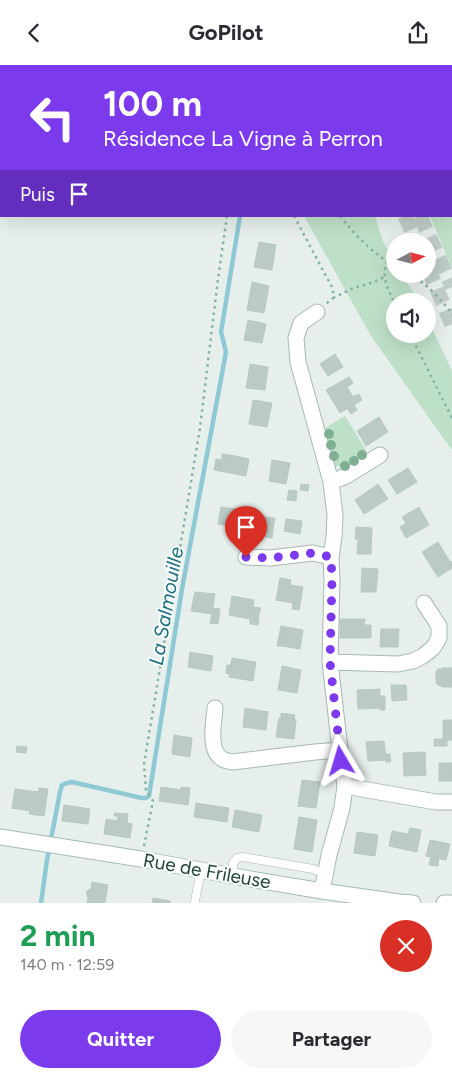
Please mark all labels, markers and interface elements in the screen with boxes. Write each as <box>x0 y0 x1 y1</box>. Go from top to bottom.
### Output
icon: back <box>20 19 48 47</box>
text: GoPilot <box>188 19 264 46</box>
icon: share <box>404 19 432 47</box>
text: 100 m <box>103 83 202 125</box>
icon: left <box>20 85 85 150</box>
text: Résidence La Vigne à Perron <box>103 125 383 152</box>
icon: arrive <box>65 180 93 208</box>
text: Puis <box>20 183 55 206</box>
north arrow <box>386 233 436 283</box>
map controls <box>386 233 436 343</box>
button: sound <box>386 293 436 343</box>
pin <box>225 506 267 557</box>
icon: arrive <box>232 513 260 541</box>
water label: La Salmouille <box>144 545 188 667</box>
position arrow <box>314 734 366 786</box>
street label: Rue de Frileuse <box>141 848 273 894</box>
text: 2 min <box>20 917 96 954</box>
button: close <box>380 920 432 972</box>
text: 140 m · 12:59 <box>20 955 114 974</box>
button: Quitter <box>20 1010 221 1068</box>
button: Partager <box>231 1010 432 1068</box>

